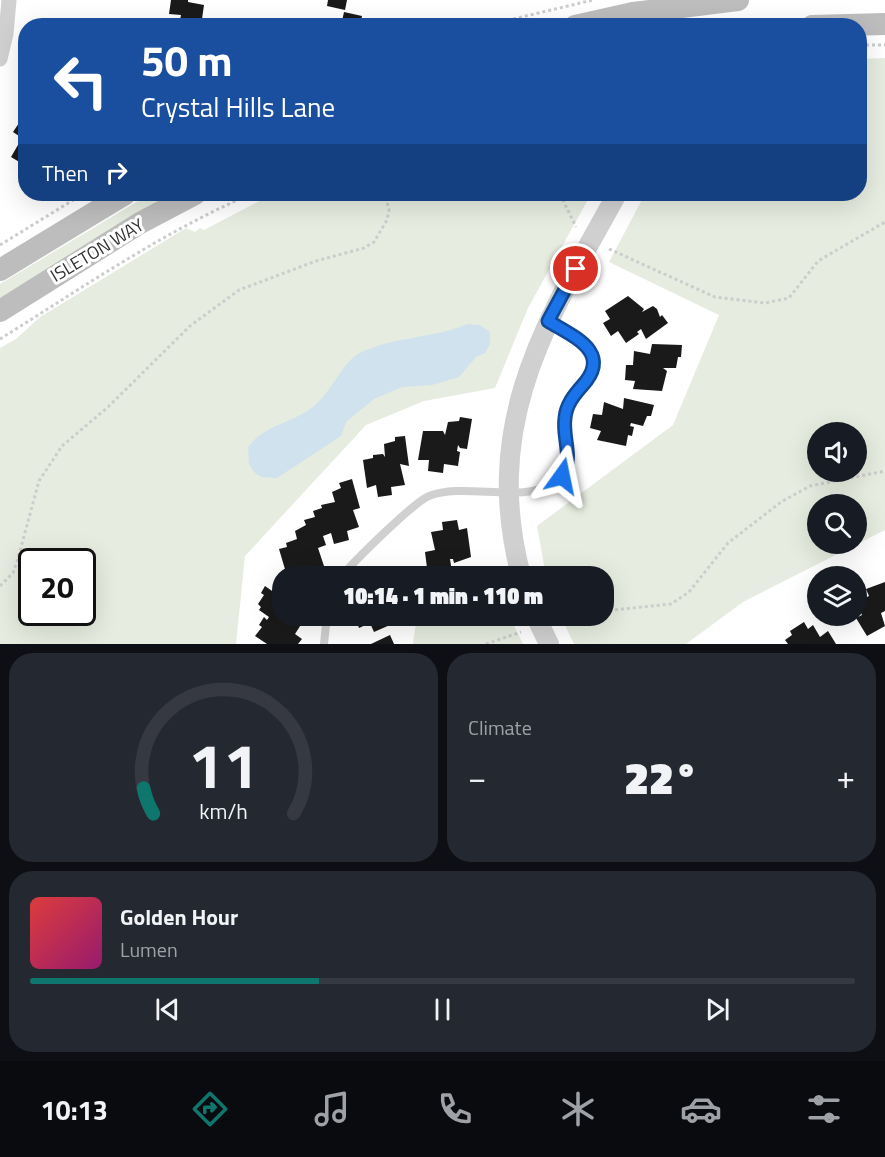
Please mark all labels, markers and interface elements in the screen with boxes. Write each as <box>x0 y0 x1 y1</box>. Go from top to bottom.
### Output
text: 50 m <box>141 28 233 92</box>
icon: left <box>42 42 120 120</box>
text: Crystal Hills Lane <box>141 86 335 127</box>
text: Then <box>42 156 88 190</box>
icon: right <box>100 156 133 189</box>
street label: ISLETON WAY <box>45 211 149 289</box>
pin <box>550 243 601 294</box>
icon: arrive <box>559 252 592 285</box>
map controls <box>807 422 867 626</box>
button: sound <box>807 422 867 482</box>
position arrow <box>530 444 594 508</box>
button: search <box>807 494 867 554</box>
speed limit sign: 20 <box>18 548 96 626</box>
button: layers <box>807 566 867 626</box>
text: 10:14 · 1 min · 110 m <box>343 579 543 613</box>
text: Climate <box>468 712 532 743</box>
text: 11 <box>189 717 258 812</box>
text: 22° <box>624 743 699 811</box>
text: − <box>468 752 486 802</box>
text: + <box>837 752 855 802</box>
text: km/h <box>199 796 248 828</box>
text: Golden Hour <box>120 900 238 934</box>
text: Lumen <box>120 934 178 965</box>
icon: previous <box>151 993 184 1026</box>
icon: pause <box>426 993 459 1026</box>
icon: next <box>701 993 734 1026</box>
icon: directions <box>189 1088 231 1130</box>
icon: music <box>311 1088 353 1130</box>
icon: phone <box>434 1088 476 1130</box>
icon: climate <box>557 1088 599 1130</box>
icon: car <box>680 1088 722 1130</box>
icon: filters <box>803 1088 845 1130</box>
text: 10:13 <box>40 1089 108 1130</box>

